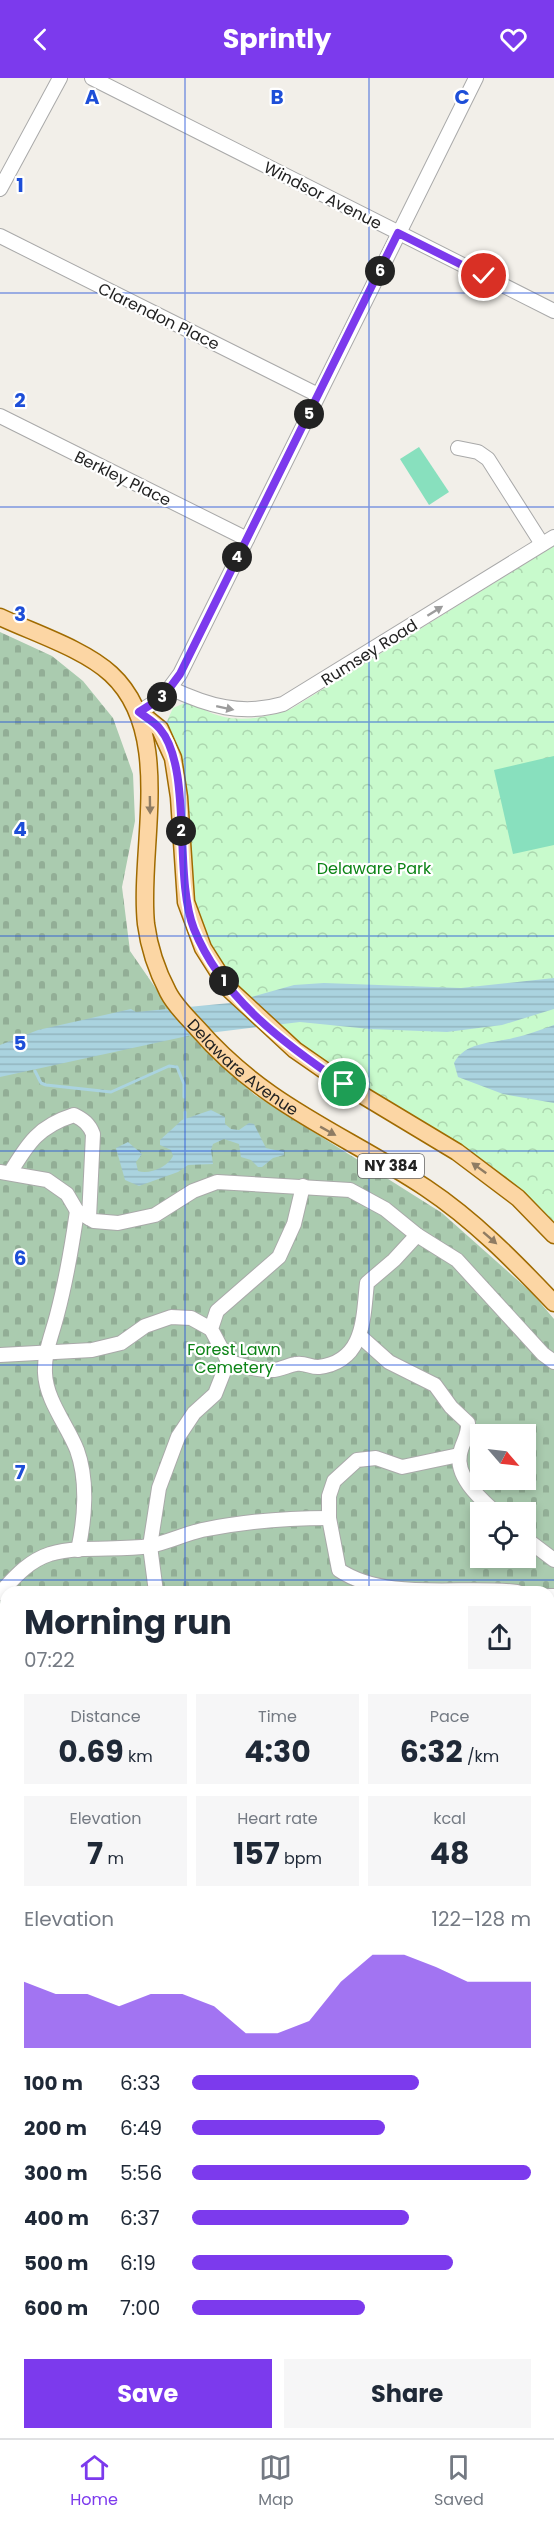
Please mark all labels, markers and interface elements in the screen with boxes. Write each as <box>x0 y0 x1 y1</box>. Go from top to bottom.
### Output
text: Sprintly <box>223 20 331 57</box>
icon: back <box>24 23 57 56</box>
icon: heart <box>497 23 530 56</box>
text: A <box>85 83 100 111</box>
text: B <box>270 83 284 111</box>
text: C <box>454 83 470 111</box>
street label: Windsor Avenue <box>260 156 386 235</box>
text: 1 <box>16 171 24 199</box>
pin <box>458 250 509 301</box>
pin: 6 <box>365 256 395 286</box>
text: 6 <box>375 259 385 282</box>
icon: check <box>467 259 500 292</box>
street label: Clarendon Place <box>94 277 223 356</box>
text: 2 <box>14 386 26 414</box>
pin: 5 <box>294 399 324 429</box>
text: 5 <box>304 402 314 425</box>
street label: Berkley Place <box>71 445 175 512</box>
pin: 4 <box>222 542 252 572</box>
text: 4 <box>232 545 242 568</box>
text: 3 <box>14 600 26 628</box>
one-way arrow <box>427 606 443 617</box>
street label: Rumsey Road <box>317 614 422 691</box>
pin: 3 <box>147 682 177 712</box>
text: 3 <box>157 685 167 708</box>
one-way arrow <box>216 704 235 713</box>
one-way arrow <box>145 796 155 815</box>
text: 4 <box>13 815 27 843</box>
pin: 2 <box>166 816 196 846</box>
text: 2 <box>176 819 186 842</box>
park label: Delaware Park <box>317 857 432 880</box>
pin: 1 <box>209 966 239 996</box>
text: 1 <box>221 969 227 992</box>
street label: Delaware Avenue <box>182 1014 303 1122</box>
text: 5 <box>14 1029 27 1057</box>
pin <box>318 1058 369 1109</box>
icon: arrive <box>327 1067 360 1100</box>
one-way arrow <box>319 1126 336 1136</box>
road number: NY 384 <box>358 1154 424 1178</box>
one-way arrow <box>472 1162 488 1174</box>
one-way arrow <box>482 1232 498 1245</box>
text: 6 <box>14 1244 26 1272</box>
park label: Forest Lawn Cemetery <box>187 1338 281 1379</box>
north arrow <box>470 1424 536 1490</box>
map controls <box>470 1424 536 1568</box>
text: 7 <box>15 1458 26 1486</box>
button: locate <box>470 1502 536 1568</box>
text: Morning run <box>24 1599 232 1646</box>
button: share <box>468 1606 531 1669</box>
text: 07:22 <box>24 1646 75 1674</box>
text: Distance <box>70 1705 141 1728</box>
text: Time <box>258 1705 297 1728</box>
text: Pace <box>430 1705 469 1728</box>
text: 0.69 <box>58 1730 124 1773</box>
text: 4:30 <box>244 1730 311 1773</box>
text: 6:32 <box>400 1730 463 1773</box>
text: km <box>124 1745 153 1768</box>
text: /km <box>463 1745 499 1768</box>
text: Elevation <box>69 1807 142 1830</box>
text: Heart rate <box>237 1807 318 1830</box>
text: kcal <box>433 1807 466 1830</box>
text: 7 <box>87 1832 103 1875</box>
text: 157 <box>233 1832 280 1875</box>
text: 48 <box>430 1832 469 1875</box>
text: m <box>103 1847 124 1870</box>
text: bpm <box>280 1847 322 1870</box>
text: Elevation <box>24 1905 114 1933</box>
text: 122–128 m <box>432 1905 531 1933</box>
text: 100 m <box>24 2069 83 2097</box>
text: 6:33 <box>120 2069 161 2097</box>
text: 200 m <box>24 2114 87 2142</box>
text: 6:49 <box>120 2114 162 2142</box>
text: 300 m <box>24 2159 88 2187</box>
text: 5:56 <box>120 2159 162 2187</box>
text: 400 m <box>24 2204 89 2232</box>
text: 6:37 <box>120 2204 160 2232</box>
text: 500 m <box>24 2249 89 2277</box>
text: 6:19 <box>120 2249 156 2277</box>
text: 600 m <box>24 2294 88 2322</box>
text: 7:00 <box>120 2294 160 2322</box>
button: Save <box>24 2359 272 2428</box>
button: Share <box>284 2359 531 2428</box>
tab: Home <box>70 2451 118 2512</box>
tab: Map <box>258 2451 294 2512</box>
tab: Saved <box>434 2451 484 2512</box>

